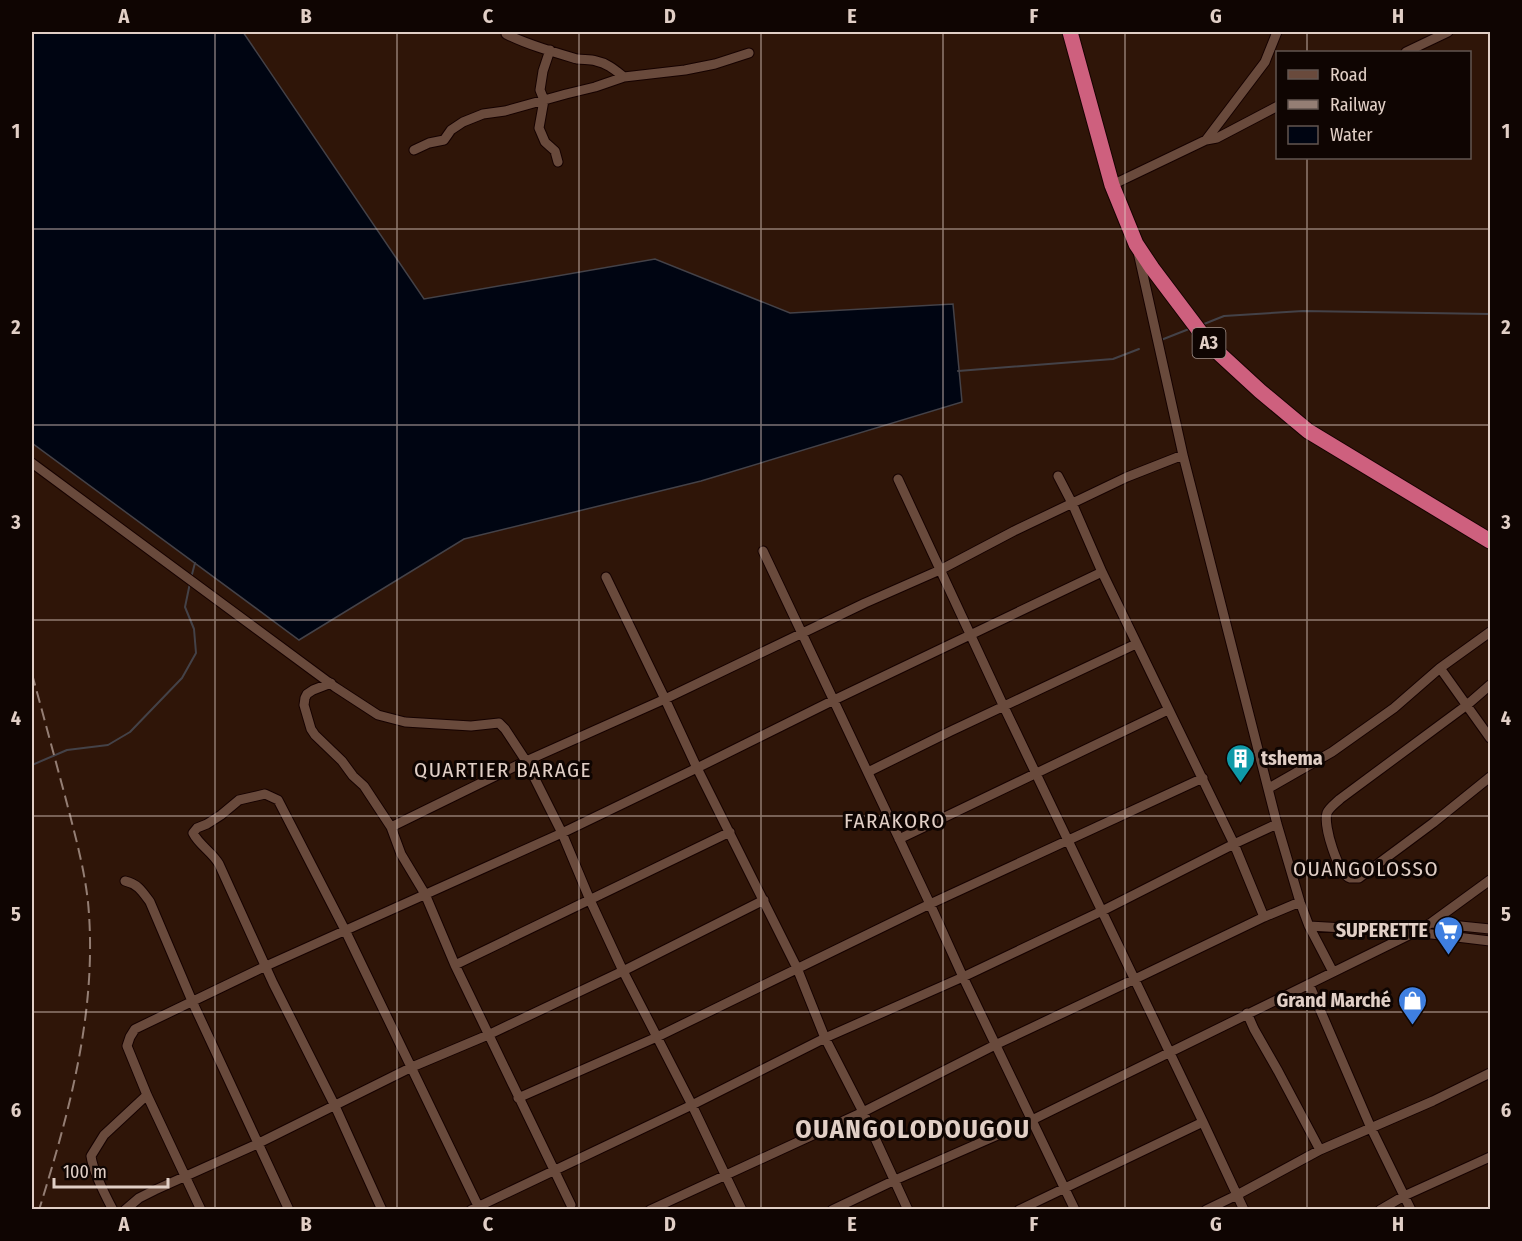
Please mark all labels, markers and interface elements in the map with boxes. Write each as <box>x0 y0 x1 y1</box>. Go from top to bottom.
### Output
text: A <box>118 4 131 28</box>
text: B <box>300 4 312 28</box>
text: C <box>483 4 494 28</box>
text: D <box>664 4 676 28</box>
text: E <box>847 4 857 28</box>
text: F <box>1030 4 1039 28</box>
text: G <box>1210 4 1222 28</box>
text: H <box>1392 4 1404 28</box>
legend <box>1276 51 1471 159</box>
text: Road <box>1330 64 1367 86</box>
text: Railway <box>1330 94 1386 116</box>
text: 1 <box>12 119 20 143</box>
text: 1 <box>1502 119 1510 143</box>
text: Water <box>1330 124 1373 146</box>
text: 2 <box>10 315 21 339</box>
text: 2 <box>1500 315 1511 339</box>
road number: A3 <box>1192 328 1226 358</box>
text: 3 <box>10 510 21 534</box>
text: 3 <box>1500 510 1511 534</box>
text: 4 <box>11 706 21 730</box>
text: 4 <box>1501 706 1511 730</box>
building icon: tshema <box>1224 742 1256 784</box>
place label: tshema <box>1261 746 1323 770</box>
district label: QUARTIER BARAGE <box>414 757 592 783</box>
district label: FARAKORO <box>844 808 946 834</box>
district label: OUANGOLOSSO <box>1293 856 1439 882</box>
text: 5 <box>11 902 21 926</box>
text: 5 <box>1501 902 1511 926</box>
supermarket icon: SUPERETTE <box>1433 914 1465 956</box>
place label: SUPERETTE <box>1336 918 1428 942</box>
shop icon: Grand Marché <box>1396 984 1428 1026</box>
place label: Grand Marché <box>1277 988 1391 1012</box>
text: 6 <box>11 1098 21 1122</box>
text: 6 <box>1501 1098 1511 1122</box>
district label: OUANGOLODOUGOU <box>795 1114 1031 1145</box>
scale bar <box>54 1151 168 1189</box>
text: 100 m <box>63 1161 107 1183</box>
text: A <box>118 1212 131 1236</box>
text: B <box>300 1212 312 1236</box>
text: C <box>483 1212 494 1236</box>
text: D <box>664 1212 676 1236</box>
text: E <box>847 1212 857 1236</box>
text: F <box>1030 1212 1039 1236</box>
text: G <box>1210 1212 1222 1236</box>
text: H <box>1392 1212 1404 1236</box>

